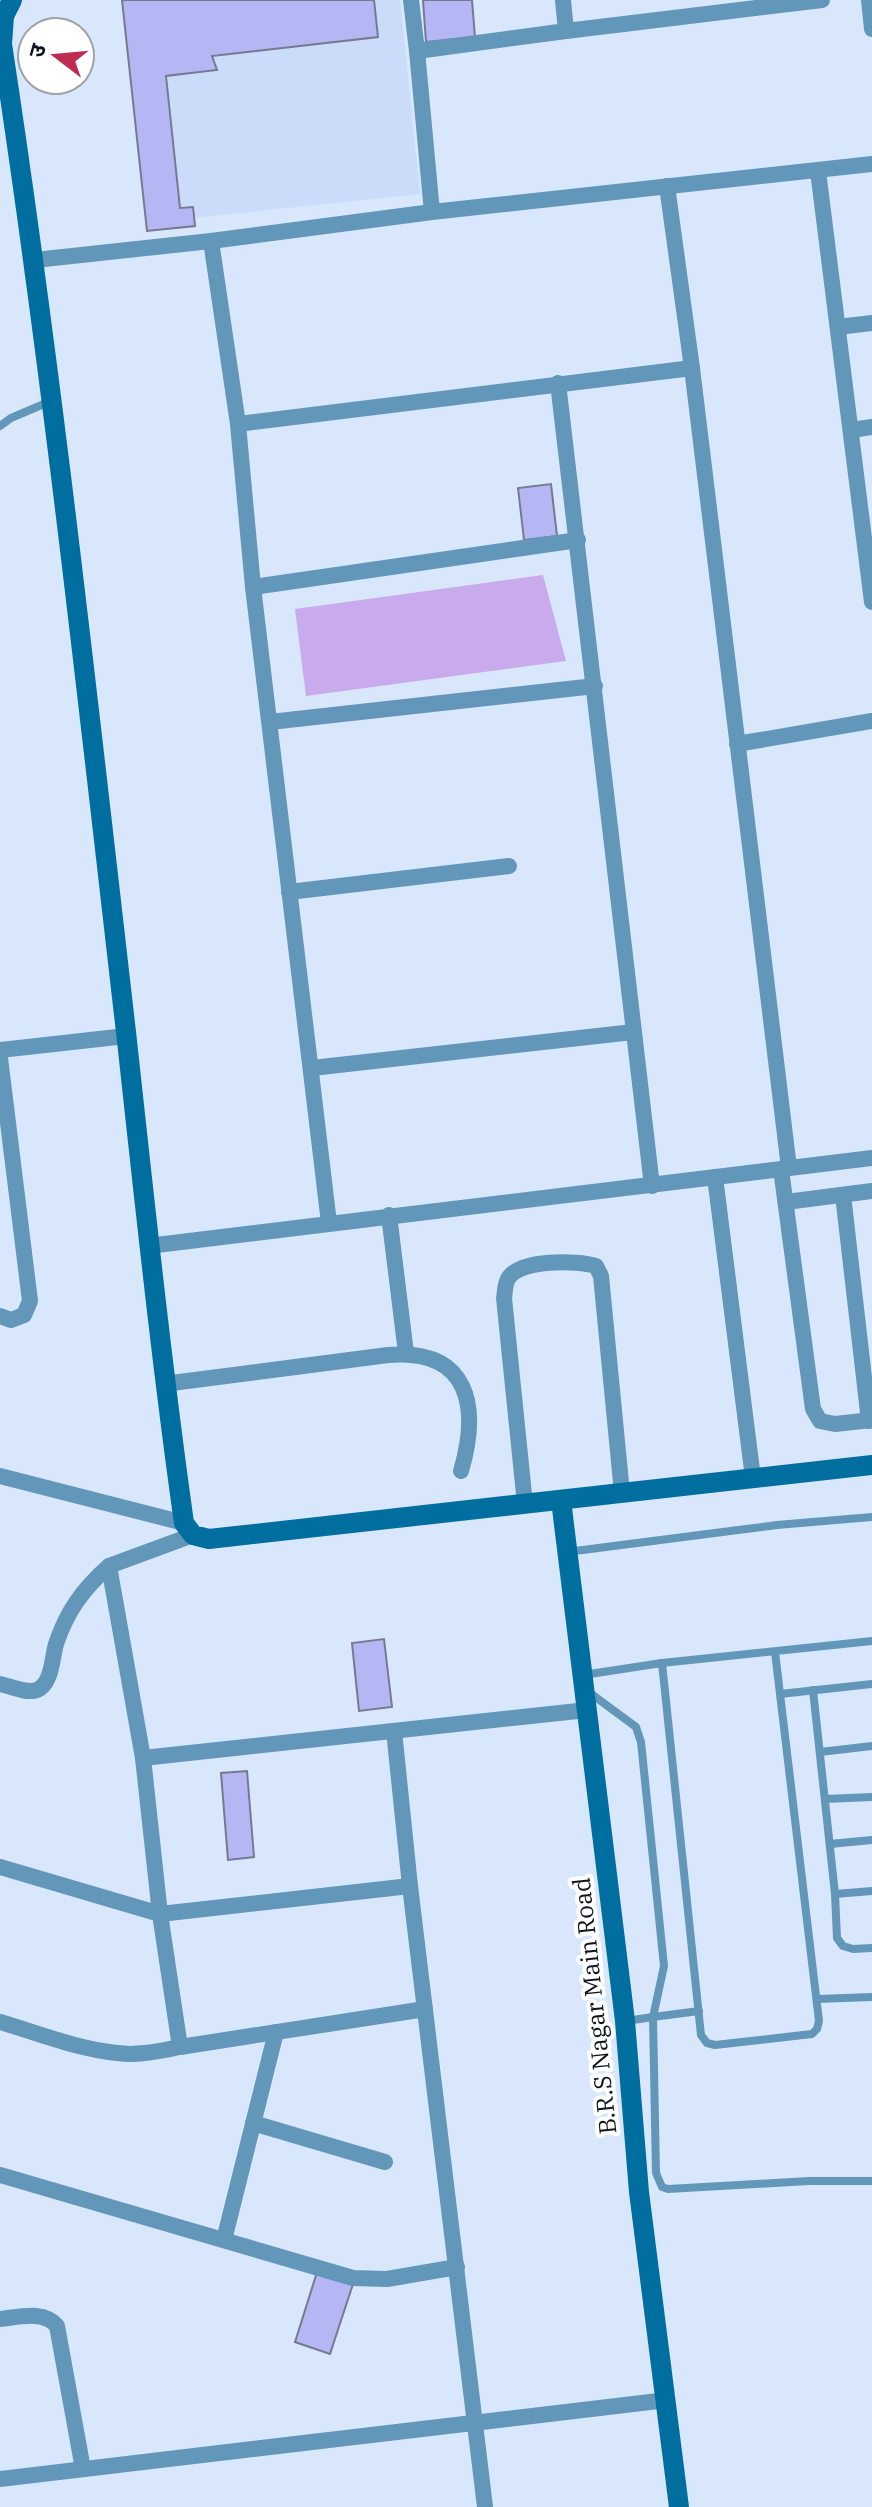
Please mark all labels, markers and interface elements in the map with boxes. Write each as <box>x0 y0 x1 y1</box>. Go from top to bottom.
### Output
north arrow <box>16 16 96 96</box>
text: उ <box>21 39 52 61</box>
street label: B.R.S Nagar Main Road <box>565 1876 623 2136</box>

